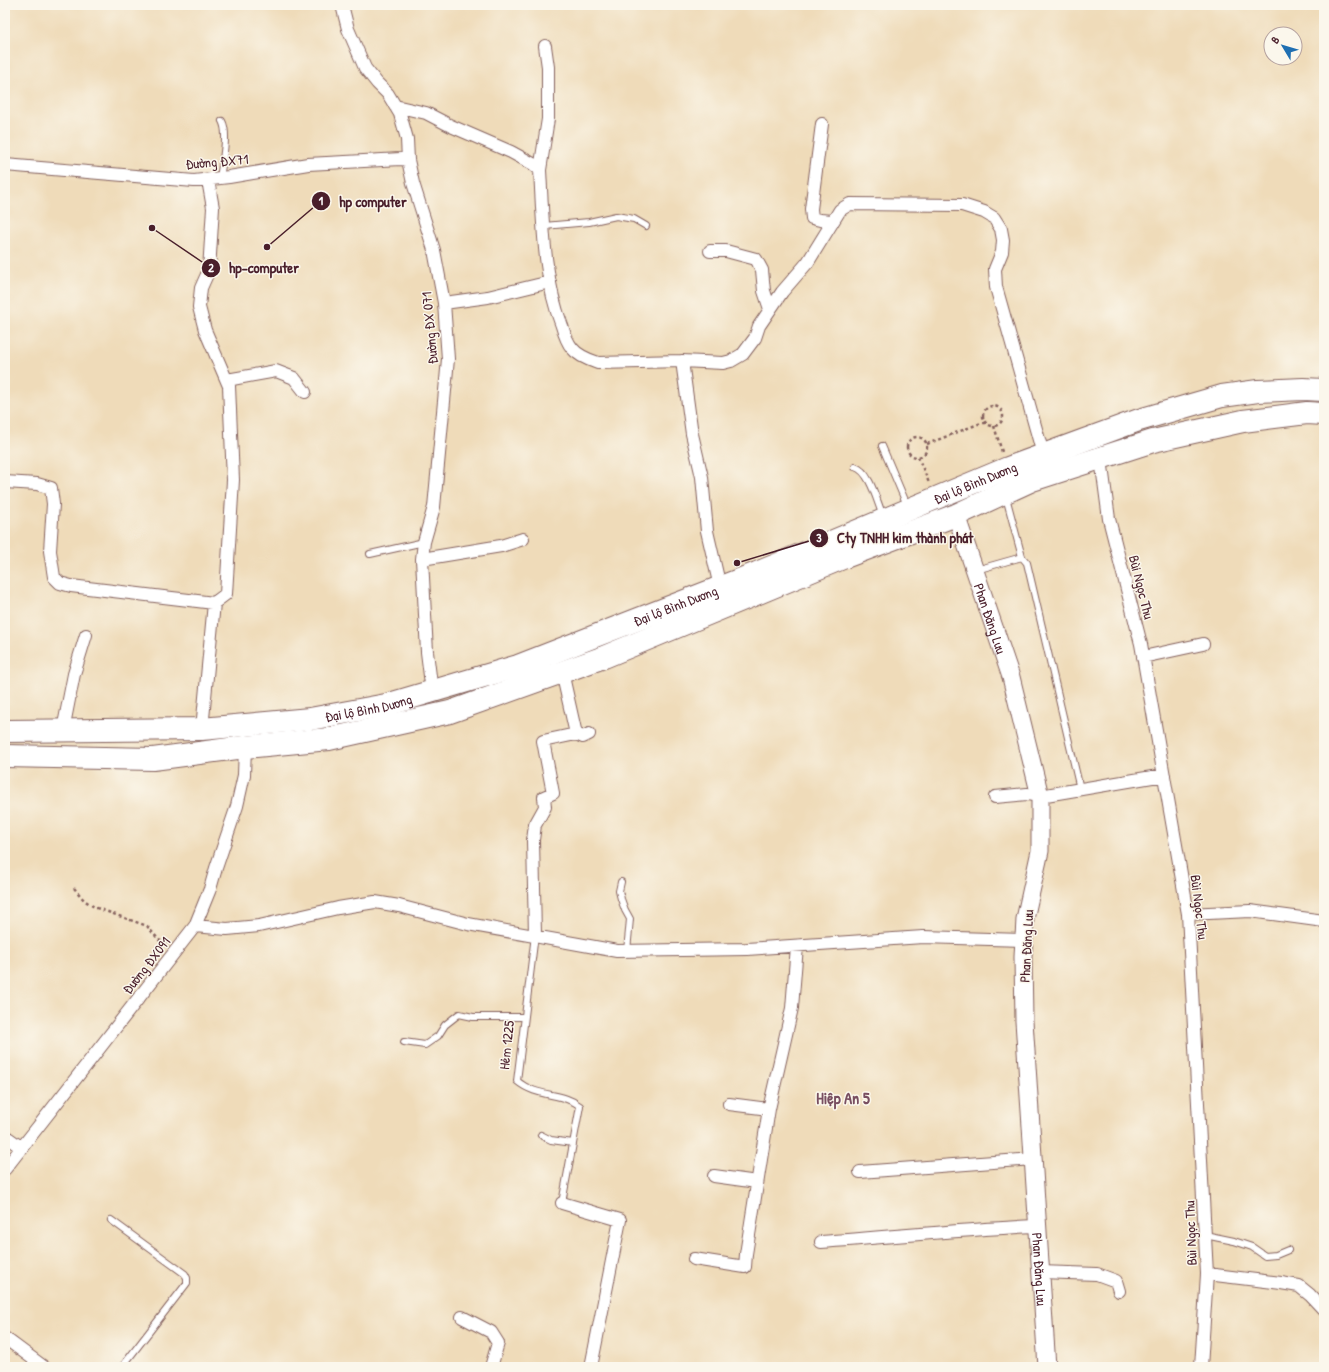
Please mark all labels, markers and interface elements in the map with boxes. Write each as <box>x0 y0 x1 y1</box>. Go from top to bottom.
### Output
north arrow <box>1263 26 1303 66</box>
text: B <box>1268 33 1283 46</box>
street label: Đường ĐX71 <box>185 149 249 174</box>
callout: hp computer <box>311 188 414 215</box>
text: hp computer <box>339 191 407 213</box>
text: 1 <box>319 192 324 209</box>
callout: hp-computer <box>201 255 307 282</box>
text: hp-computer <box>229 257 299 279</box>
text: 2 <box>208 259 214 276</box>
street label: Đường ĐX 071 <box>416 291 443 365</box>
street label: Đại lộ Bình Dương <box>930 456 1019 508</box>
callout: Cty TNHH kim thành phát <box>809 524 981 551</box>
text: Cty TNHH kim thành phát <box>837 527 974 549</box>
text: 3 <box>816 529 822 546</box>
street label: Bùi Ngọc Thu <box>1124 553 1159 621</box>
street label: Đại lộ Bình Dương <box>630 580 720 630</box>
street label: Phan Đăng Lưu <box>970 581 1012 656</box>
street label: Đại lộ Bình Dương <box>323 688 414 726</box>
street label: Bùi Ngọc Thu <box>1186 874 1213 941</box>
street label: Phan Đăng Lưu <box>1015 909 1038 983</box>
street label: Đường ĐX091 <box>118 933 175 998</box>
street label: Hẻm 1225 <box>494 1020 518 1070</box>
district label: Hiệp An 5 <box>816 1087 870 1110</box>
street label: Bùi Ngọc Thu <box>1179 1200 1202 1266</box>
street label: Phan Đăng Lưu <box>1029 1232 1052 1307</box>

